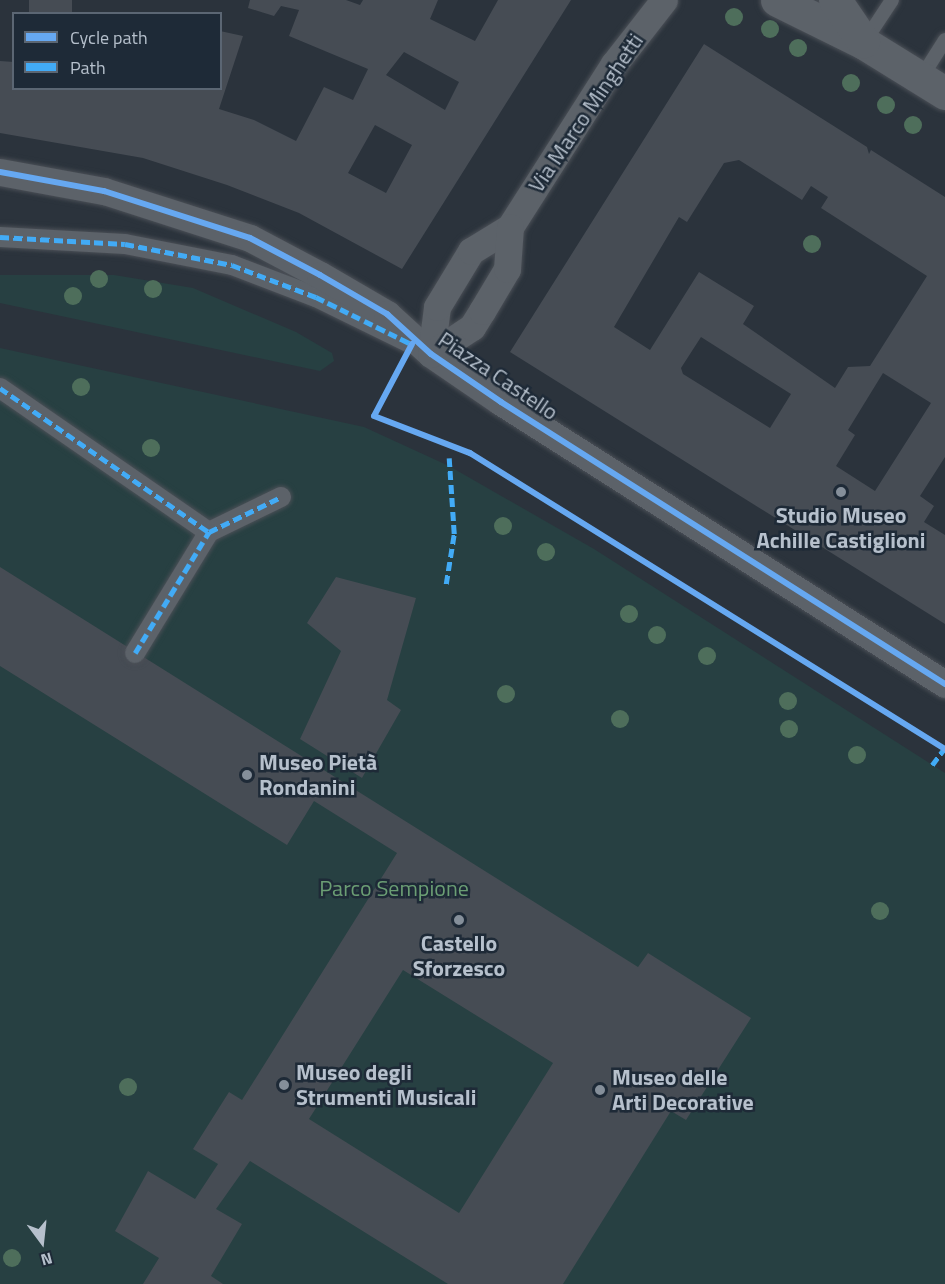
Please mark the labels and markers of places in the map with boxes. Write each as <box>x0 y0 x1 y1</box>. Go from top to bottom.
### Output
marker: Studio Museo Achille Castiglioni <box>834 485 848 499</box>
place label: Studio Museo Achille Castiglioni <box>757 502 925 554</box>
place label: Museo Pietà Rondanini <box>259 749 377 800</box>
marker: Museo Pietà Rondanini <box>240 768 254 782</box>
marker: Castello Sforzesco <box>452 913 466 927</box>
place label: Castello Sforzesco <box>413 930 505 981</box>
place label: Museo degli Strumenti Musicali <box>296 1059 476 1110</box>
place label: Museo delle Arti Decorative <box>612 1064 754 1116</box>
marker: Museo degli Strumenti Musicali <box>277 1078 291 1092</box>
marker: Museo delle Arti Decorative <box>593 1083 607 1097</box>

